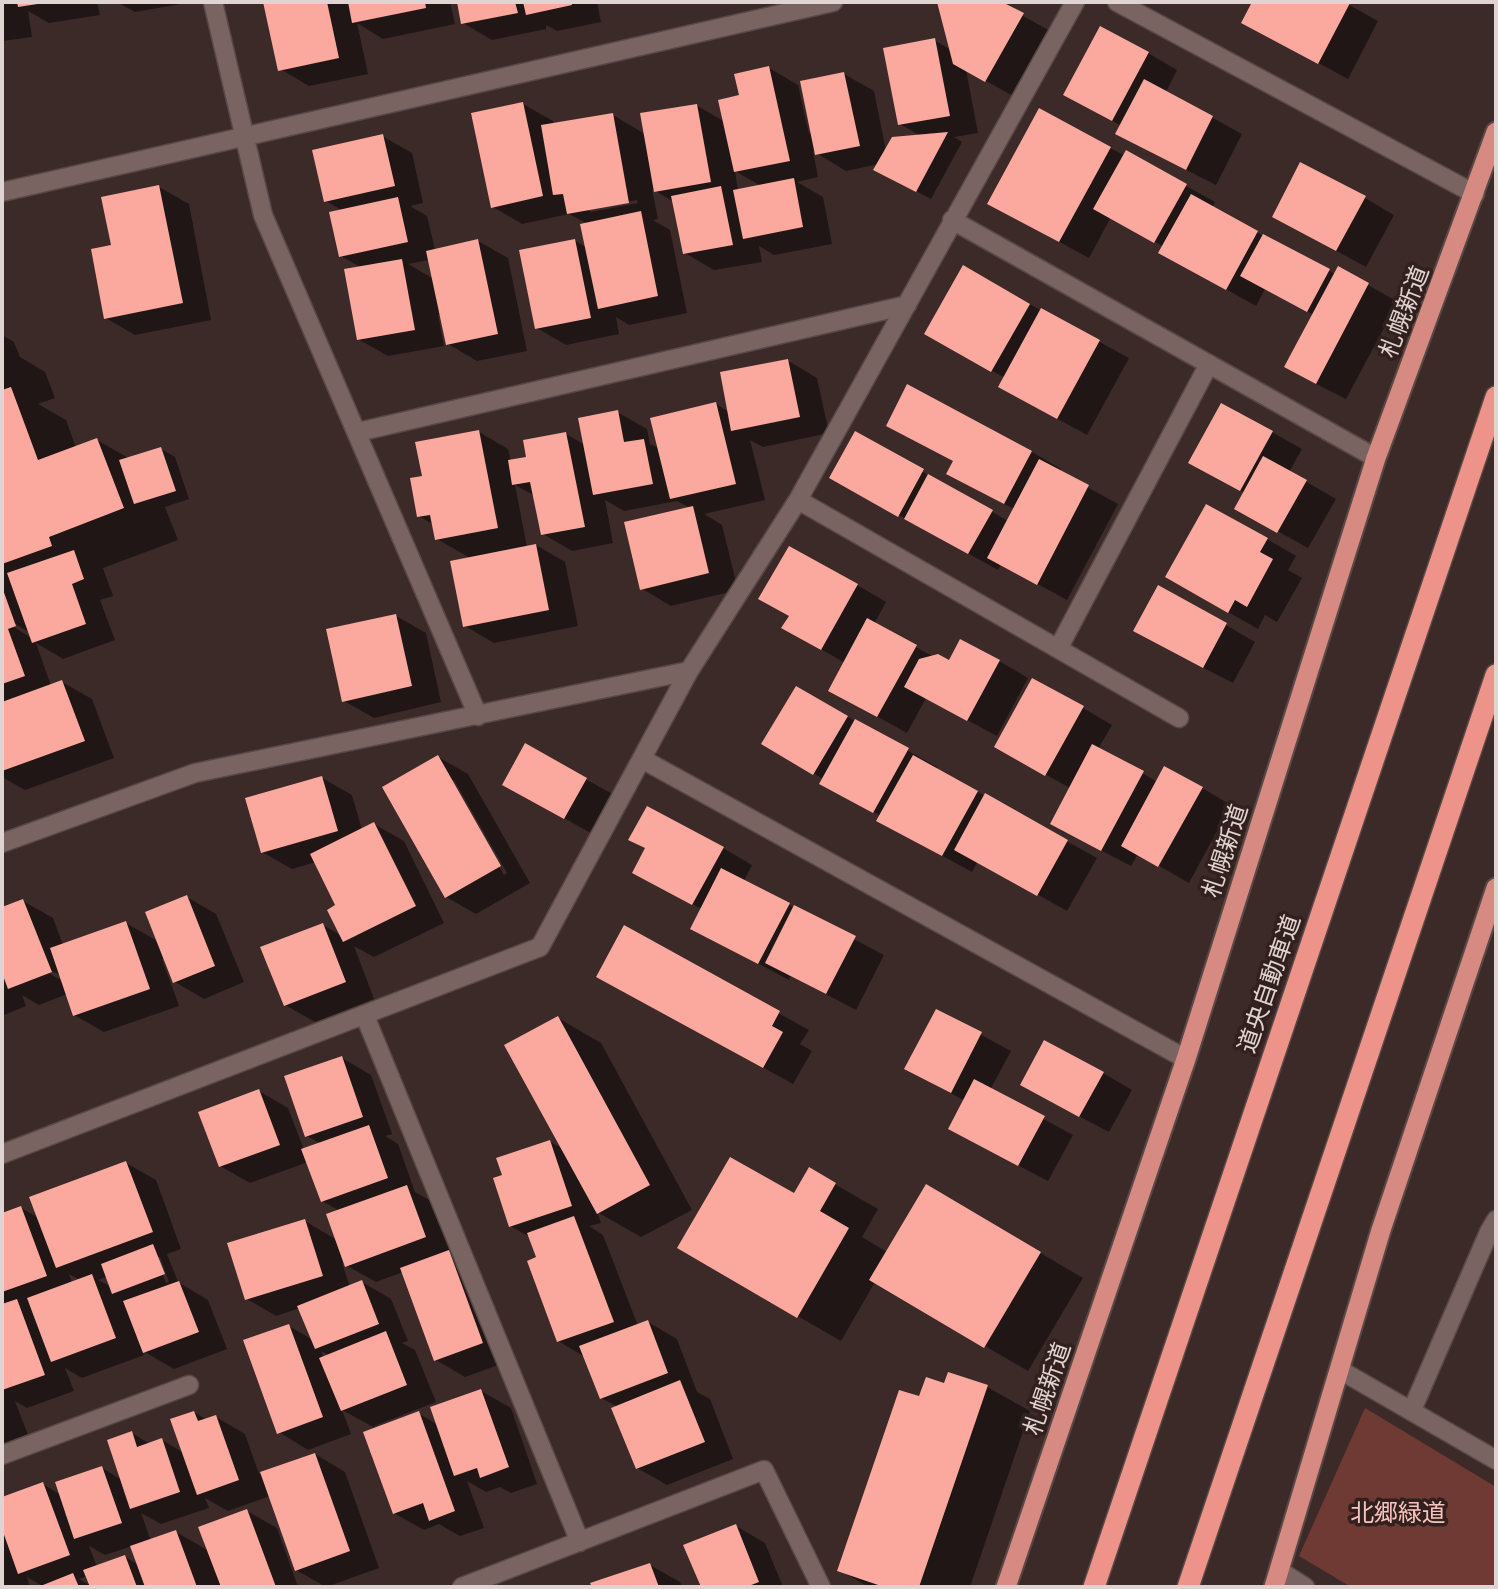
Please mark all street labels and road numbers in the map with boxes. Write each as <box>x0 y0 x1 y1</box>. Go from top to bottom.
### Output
street label: 札幌新道 <box>1374 262 1436 362</box>
street label: 札幌新道 <box>1197 801 1255 901</box>
street label: 道央自動車道 <box>1233 911 1307 1057</box>
street label: 札幌新道 <box>1019 1339 1077 1439</box>

